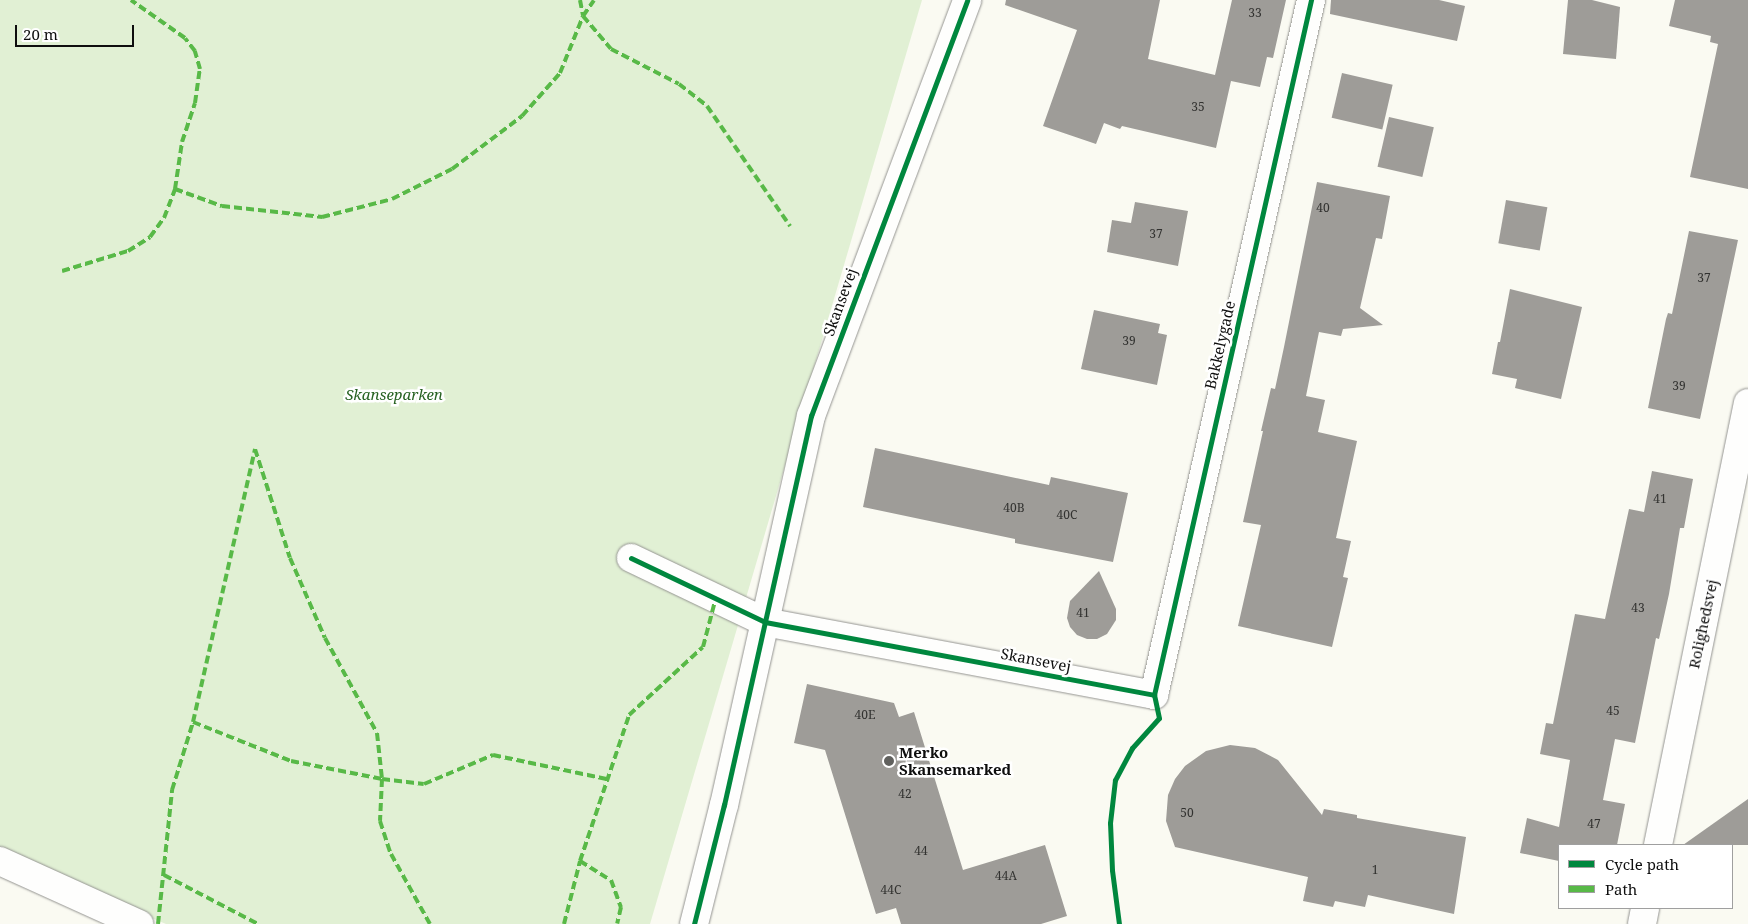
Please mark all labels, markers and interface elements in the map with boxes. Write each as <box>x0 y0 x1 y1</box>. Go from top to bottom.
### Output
house number: 33 <box>1248 6 1262 20</box>
scale bar <box>18 15 136 47</box>
text: 20 m <box>23 24 58 44</box>
house number: 35 <box>1191 100 1205 114</box>
house number: 40 <box>1316 201 1330 215</box>
house number: 37 <box>1149 227 1163 241</box>
street label: Skansevej <box>819 266 861 338</box>
house number: 37 <box>1697 271 1711 285</box>
street label: Bakkelygade <box>1201 299 1239 391</box>
house number: 39 <box>1122 334 1136 348</box>
house number: 39 <box>1672 379 1686 393</box>
park label: Skanseparken <box>345 386 443 404</box>
house number: 41 <box>1653 492 1667 506</box>
house number: 40B <box>1003 501 1025 515</box>
house number: 40C <box>1057 508 1077 522</box>
street label: Rolighedsvej <box>1685 578 1721 670</box>
house number: 43 <box>1631 601 1645 615</box>
house number: 41 <box>1076 606 1090 620</box>
street label: Skansevej <box>999 644 1073 676</box>
house number: 45 <box>1606 704 1620 718</box>
house number: 40E <box>855 708 875 722</box>
place label: Merko Skansemarked <box>899 743 1011 778</box>
marker: Merko Skansemarked <box>883 755 895 767</box>
house number: 42 <box>898 787 912 801</box>
house number: 50 <box>1180 806 1194 820</box>
house number: 47 <box>1587 817 1601 831</box>
house number: 44 <box>914 844 928 858</box>
legend <box>1558 844 1733 909</box>
text: Cycle path <box>1605 854 1679 874</box>
house number: 1 <box>1372 863 1378 877</box>
house number: 44A <box>995 869 1017 883</box>
text: Path <box>1605 879 1637 899</box>
house number: 44C <box>881 883 901 897</box>

